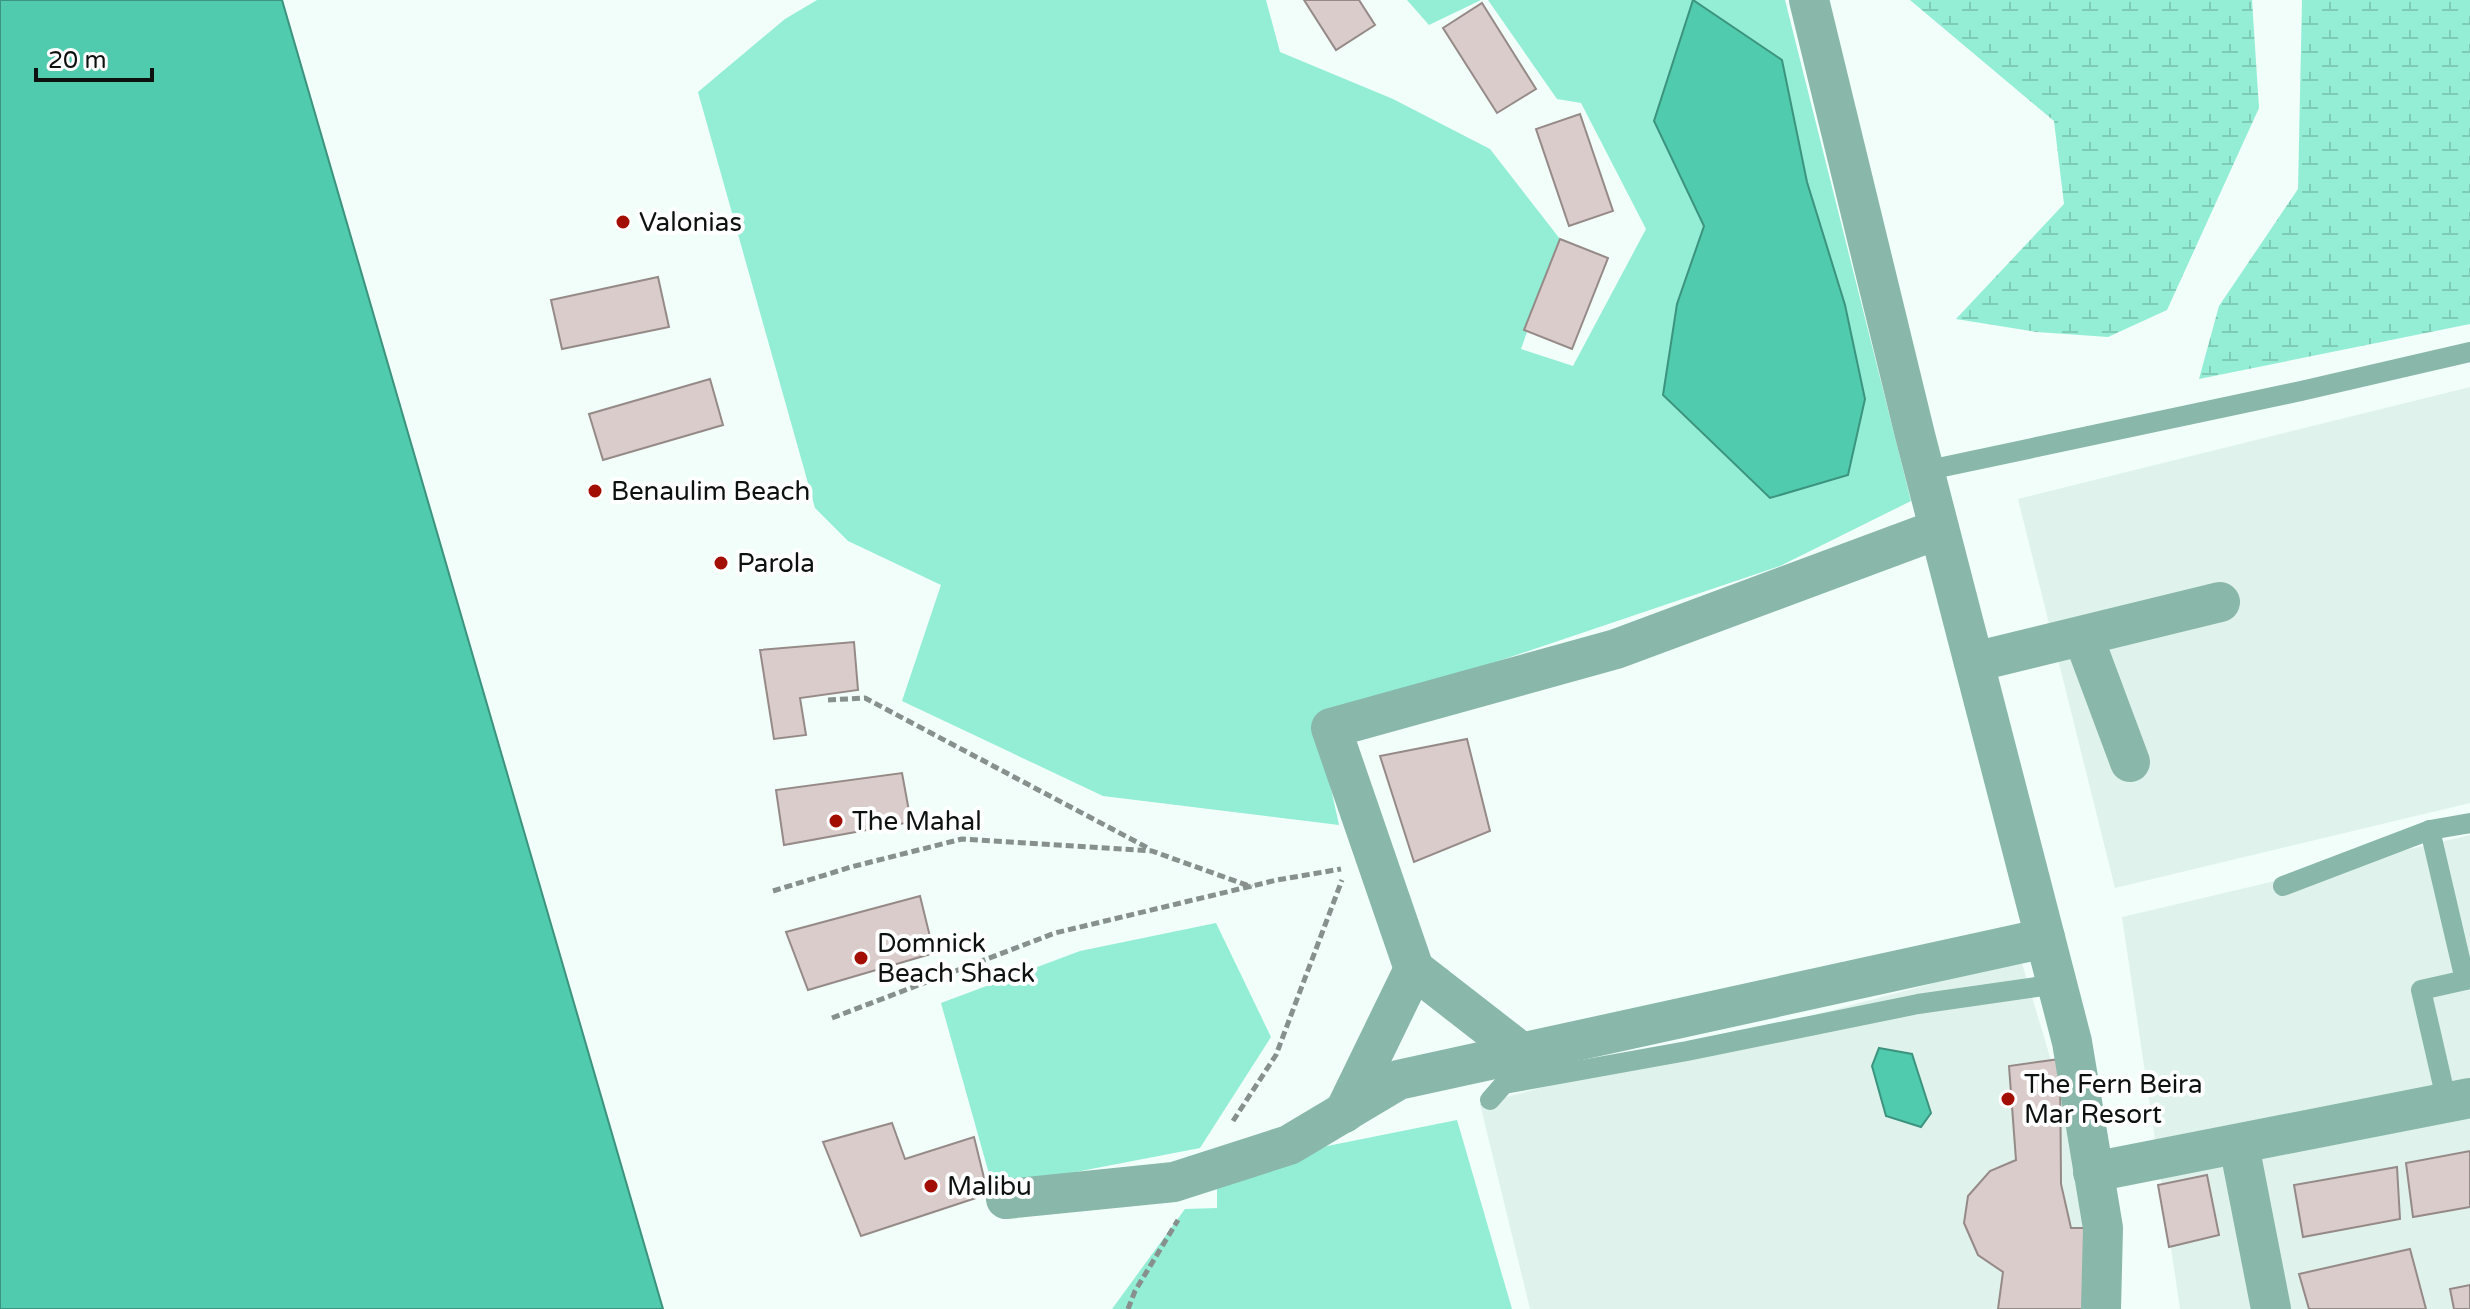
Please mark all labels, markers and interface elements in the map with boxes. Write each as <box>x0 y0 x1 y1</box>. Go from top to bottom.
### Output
scale bar <box>36 32 152 82</box>
text: 20 m <box>48 46 106 75</box>
place label: Valonias <box>639 207 742 238</box>
marker: Valonias <box>614 213 632 231</box>
place label: Benaulim Beach <box>611 476 810 507</box>
marker: Benaulim Beach <box>586 482 604 500</box>
place label: Parola <box>737 548 815 579</box>
marker: Parola <box>712 554 730 572</box>
place label: The Mahal <box>852 806 982 837</box>
marker: The Mahal <box>827 812 845 830</box>
place label: Domnick Beach Shack <box>877 928 1035 989</box>
marker: Domnick Beach Shack <box>852 949 870 967</box>
place label: The Fern Beira Mar Resort <box>2024 1069 2203 1130</box>
marker: The Fern Beira Mar Resort <box>1999 1090 2017 1108</box>
place label: Malibu <box>947 1171 1032 1202</box>
marker: Malibu <box>922 1177 940 1195</box>

